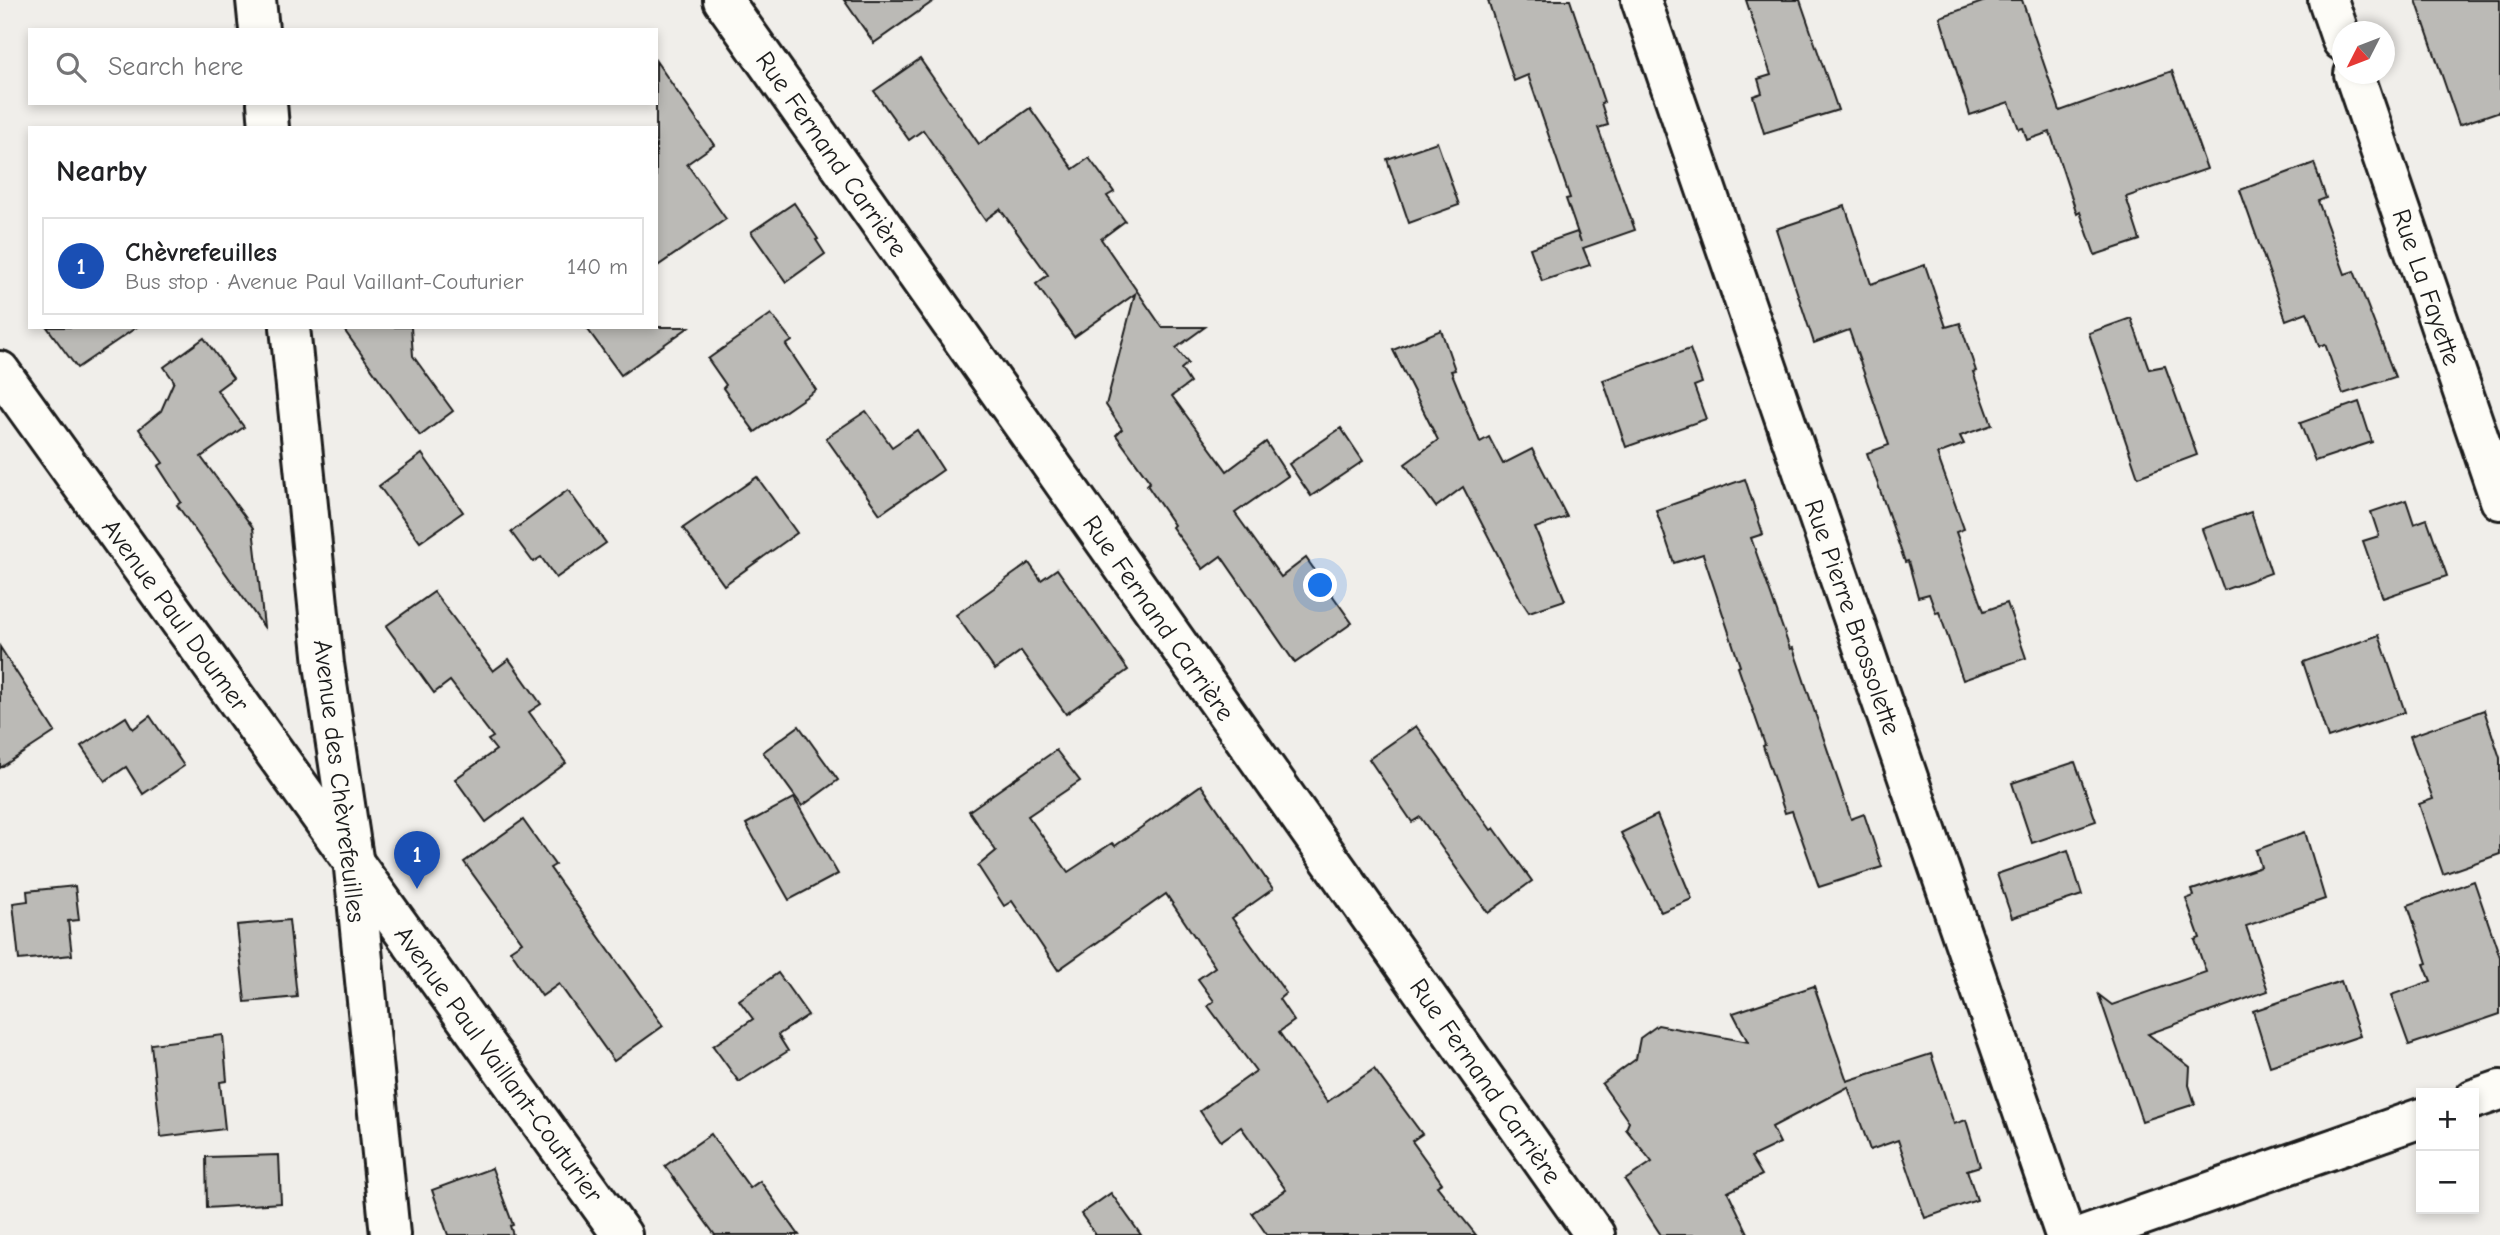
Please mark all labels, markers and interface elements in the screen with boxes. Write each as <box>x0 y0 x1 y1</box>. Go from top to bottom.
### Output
north arrow <box>2332 21 2395 84</box>
search box <box>28 28 658 105</box>
street label: Rue Fernand Carrière <box>749 46 913 263</box>
icon: search <box>52 48 90 86</box>
text: Search here <box>108 52 243 82</box>
text: Nearby <box>56 154 147 189</box>
street label: Rue La Fayette <box>2385 205 2467 370</box>
text: Chèvrefeuilles <box>125 238 277 268</box>
text: 1 <box>76 253 86 280</box>
text: 140 m <box>567 253 628 280</box>
text: Bus stop · Avenue Paul Vaillant-Couturier <box>125 268 523 295</box>
street label: Rue Pierre Brossolette <box>1798 496 1906 739</box>
street label: Rue Fernand Carrière <box>1076 510 1240 727</box>
street label: Avenue Paul Doumer <box>95 513 256 718</box>
your location <box>1303 568 1337 602</box>
street label: Avenue des Chèvrefeuilles <box>307 638 371 924</box>
pin: 1 <box>394 831 440 889</box>
street label: Avenue Paul Vaillant-Couturier <box>388 920 609 1209</box>
street label: Rue Fernand Carrière <box>1403 973 1567 1190</box>
map controls <box>2416 1088 2479 1214</box>
button: + <box>2416 1088 2479 1151</box>
button: − <box>2416 1151 2479 1214</box>

